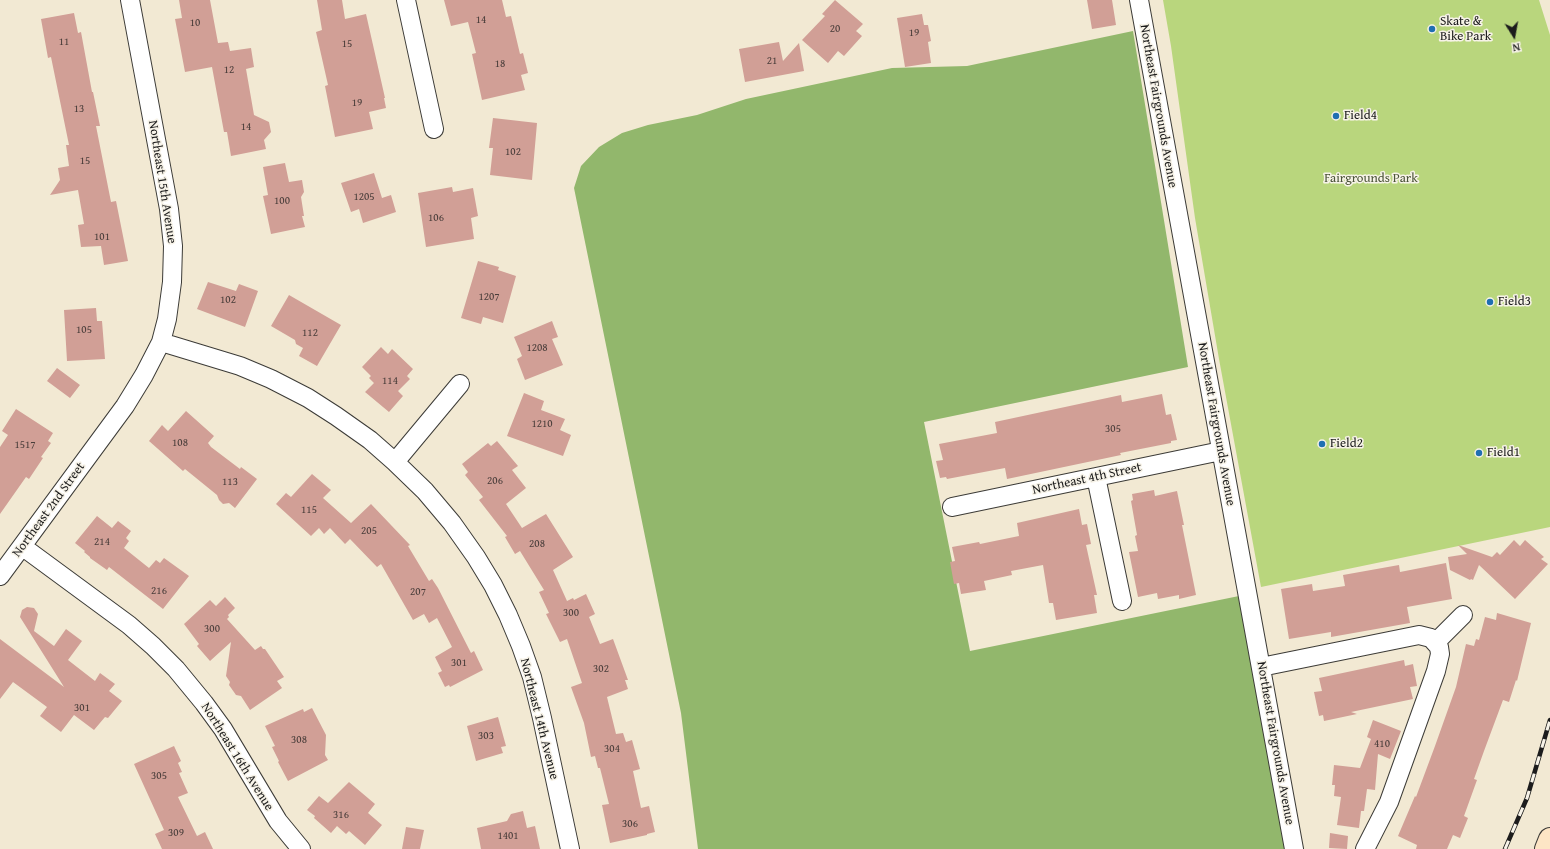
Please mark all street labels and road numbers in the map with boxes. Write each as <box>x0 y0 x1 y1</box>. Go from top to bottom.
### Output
street label: Northeast Fairgrounds Avenue <box>1136 23 1180 189</box>
street label: Northeast 15th Avenue <box>145 119 179 245</box>
street label: Northeast Fairgrounds Avenue <box>1194 341 1238 507</box>
street label: Northeast 2nd Street <box>9 460 89 560</box>
street label: Northeast 4th Street <box>1031 460 1143 498</box>
street label: Northeast 14th Avenue <box>516 657 562 781</box>
street label: Northeast Fairgrounds Avenue <box>1253 660 1297 826</box>
street label: Northeast 16th Avenue <box>197 700 277 814</box>

